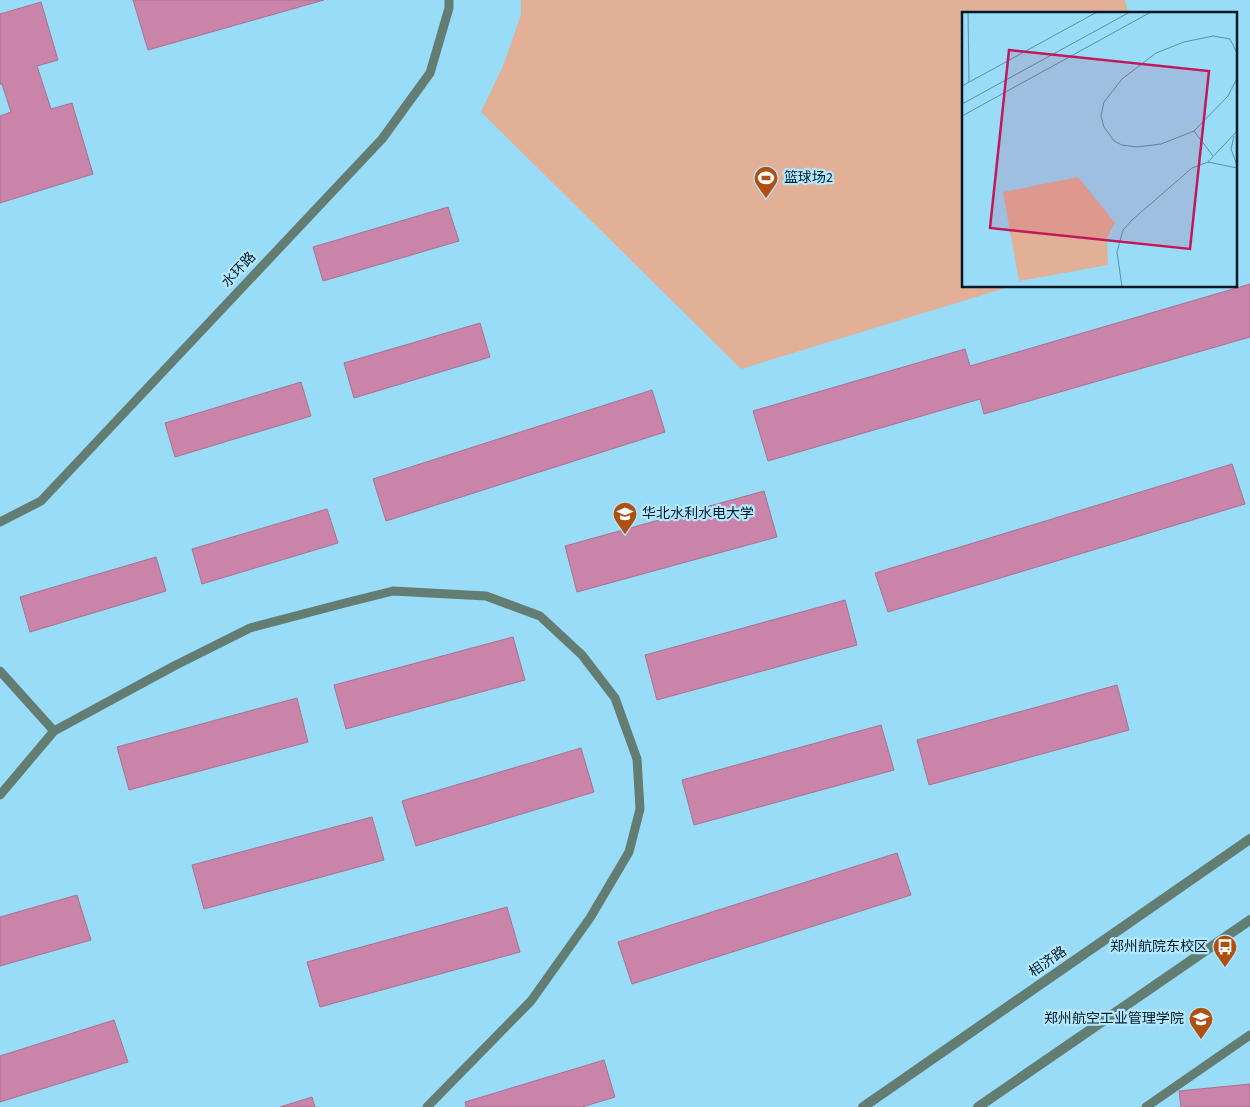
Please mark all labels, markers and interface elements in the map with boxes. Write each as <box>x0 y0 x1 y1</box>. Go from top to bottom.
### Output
inset map <box>962 12 1238 288</box>
sports icon: 篮球场2 <box>753 165 779 199</box>
place label: 篮球场2 <box>784 168 833 188</box>
street label: 水环路 <box>217 248 261 292</box>
school or university icon: 华北水利水电大学 <box>612 501 638 535</box>
place label: 华北水利水电大学 <box>642 504 754 524</box>
bus stop icon: 郑州航院东校区 <box>1212 934 1238 968</box>
place label: 郑州航院东校区 <box>1110 937 1208 957</box>
street label: 相济路 <box>1025 942 1071 982</box>
school or university icon: 郑州航空工业管理学院 <box>1188 1006 1214 1040</box>
place label: 郑州航空工业管理学院 <box>1044 1009 1184 1029</box>

